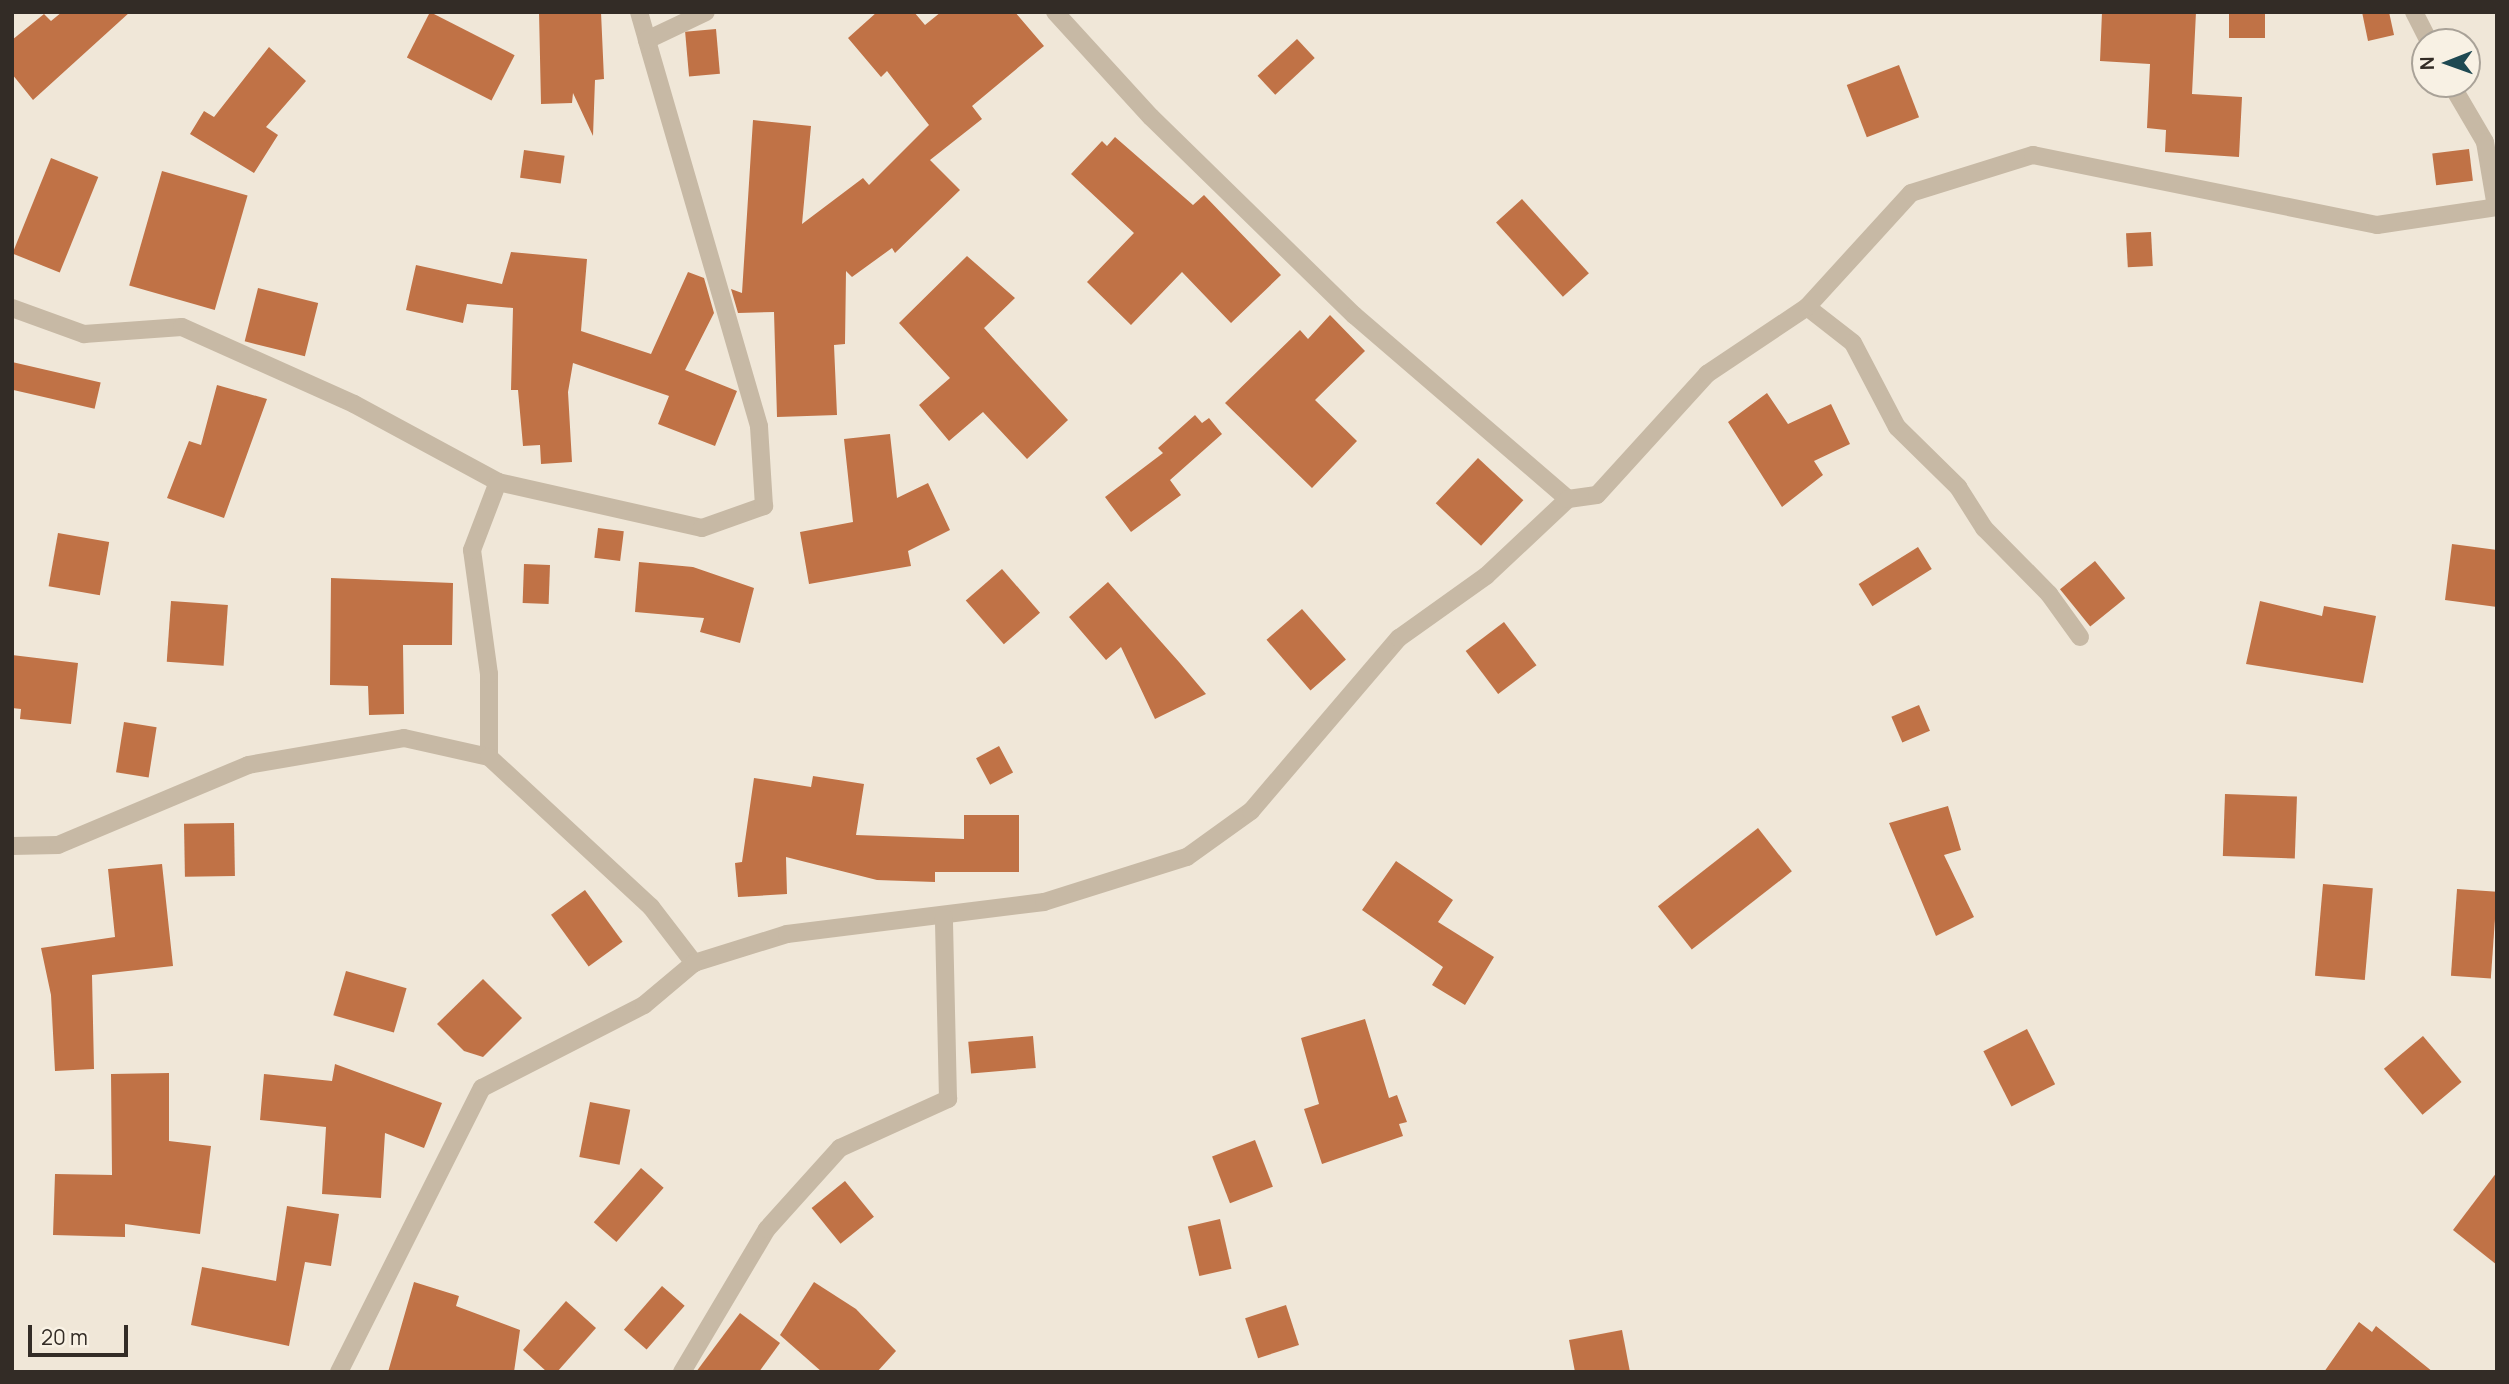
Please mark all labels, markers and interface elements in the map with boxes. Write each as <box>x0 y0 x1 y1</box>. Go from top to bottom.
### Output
north arrow <box>2411 28 2481 98</box>
text: N <box>2414 56 2440 70</box>
scale bar <box>32 1310 131 1354</box>
text: 20 m <box>41 1323 88 1351</box>

